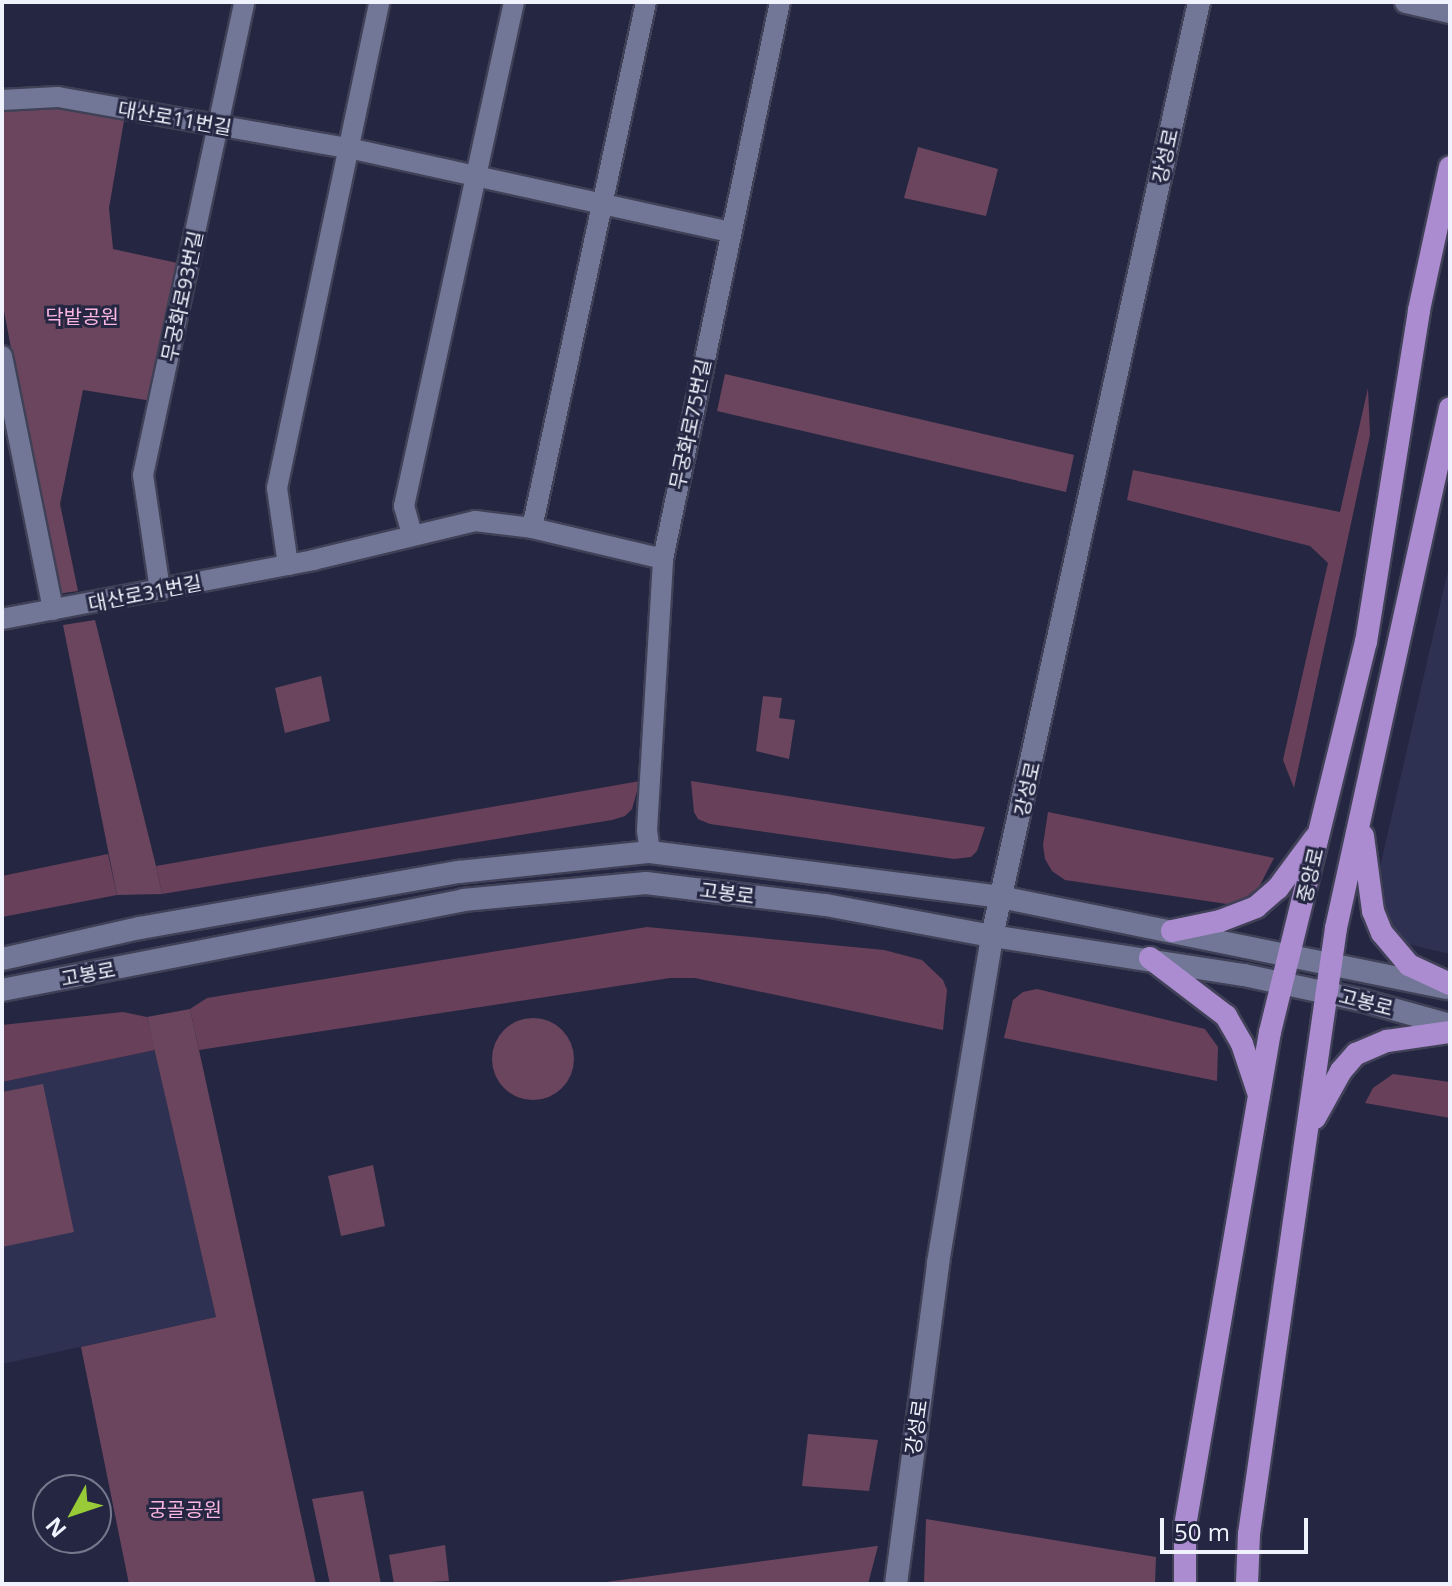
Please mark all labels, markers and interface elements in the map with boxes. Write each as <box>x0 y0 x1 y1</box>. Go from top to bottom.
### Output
street label: 대산로11번길 <box>116 96 234 140</box>
street label: 강성로 <box>1148 127 1182 185</box>
street label: 무궁화로93번길 <box>156 228 208 364</box>
park label: 닥밭공원 <box>45 304 119 328</box>
street label: 무궁화로75번길 <box>664 356 716 492</box>
street label: 대산로31번길 <box>86 570 204 616</box>
street label: 강성로 <box>1010 760 1044 818</box>
street label: 중앙로 <box>1292 845 1328 905</box>
street label: 고봉로 <box>698 878 756 908</box>
street label: 고봉로 <box>59 957 117 991</box>
street label: 고봉로 <box>1336 984 1396 1020</box>
street label: 강성로 <box>900 1398 932 1456</box>
north arrow <box>32 1474 112 1554</box>
park label: 궁골공원 <box>148 1497 222 1521</box>
scale bar <box>1164 1502 1312 1552</box>
text: N <box>38 1512 72 1545</box>
text: 50 m <box>1174 1515 1230 1548</box>

